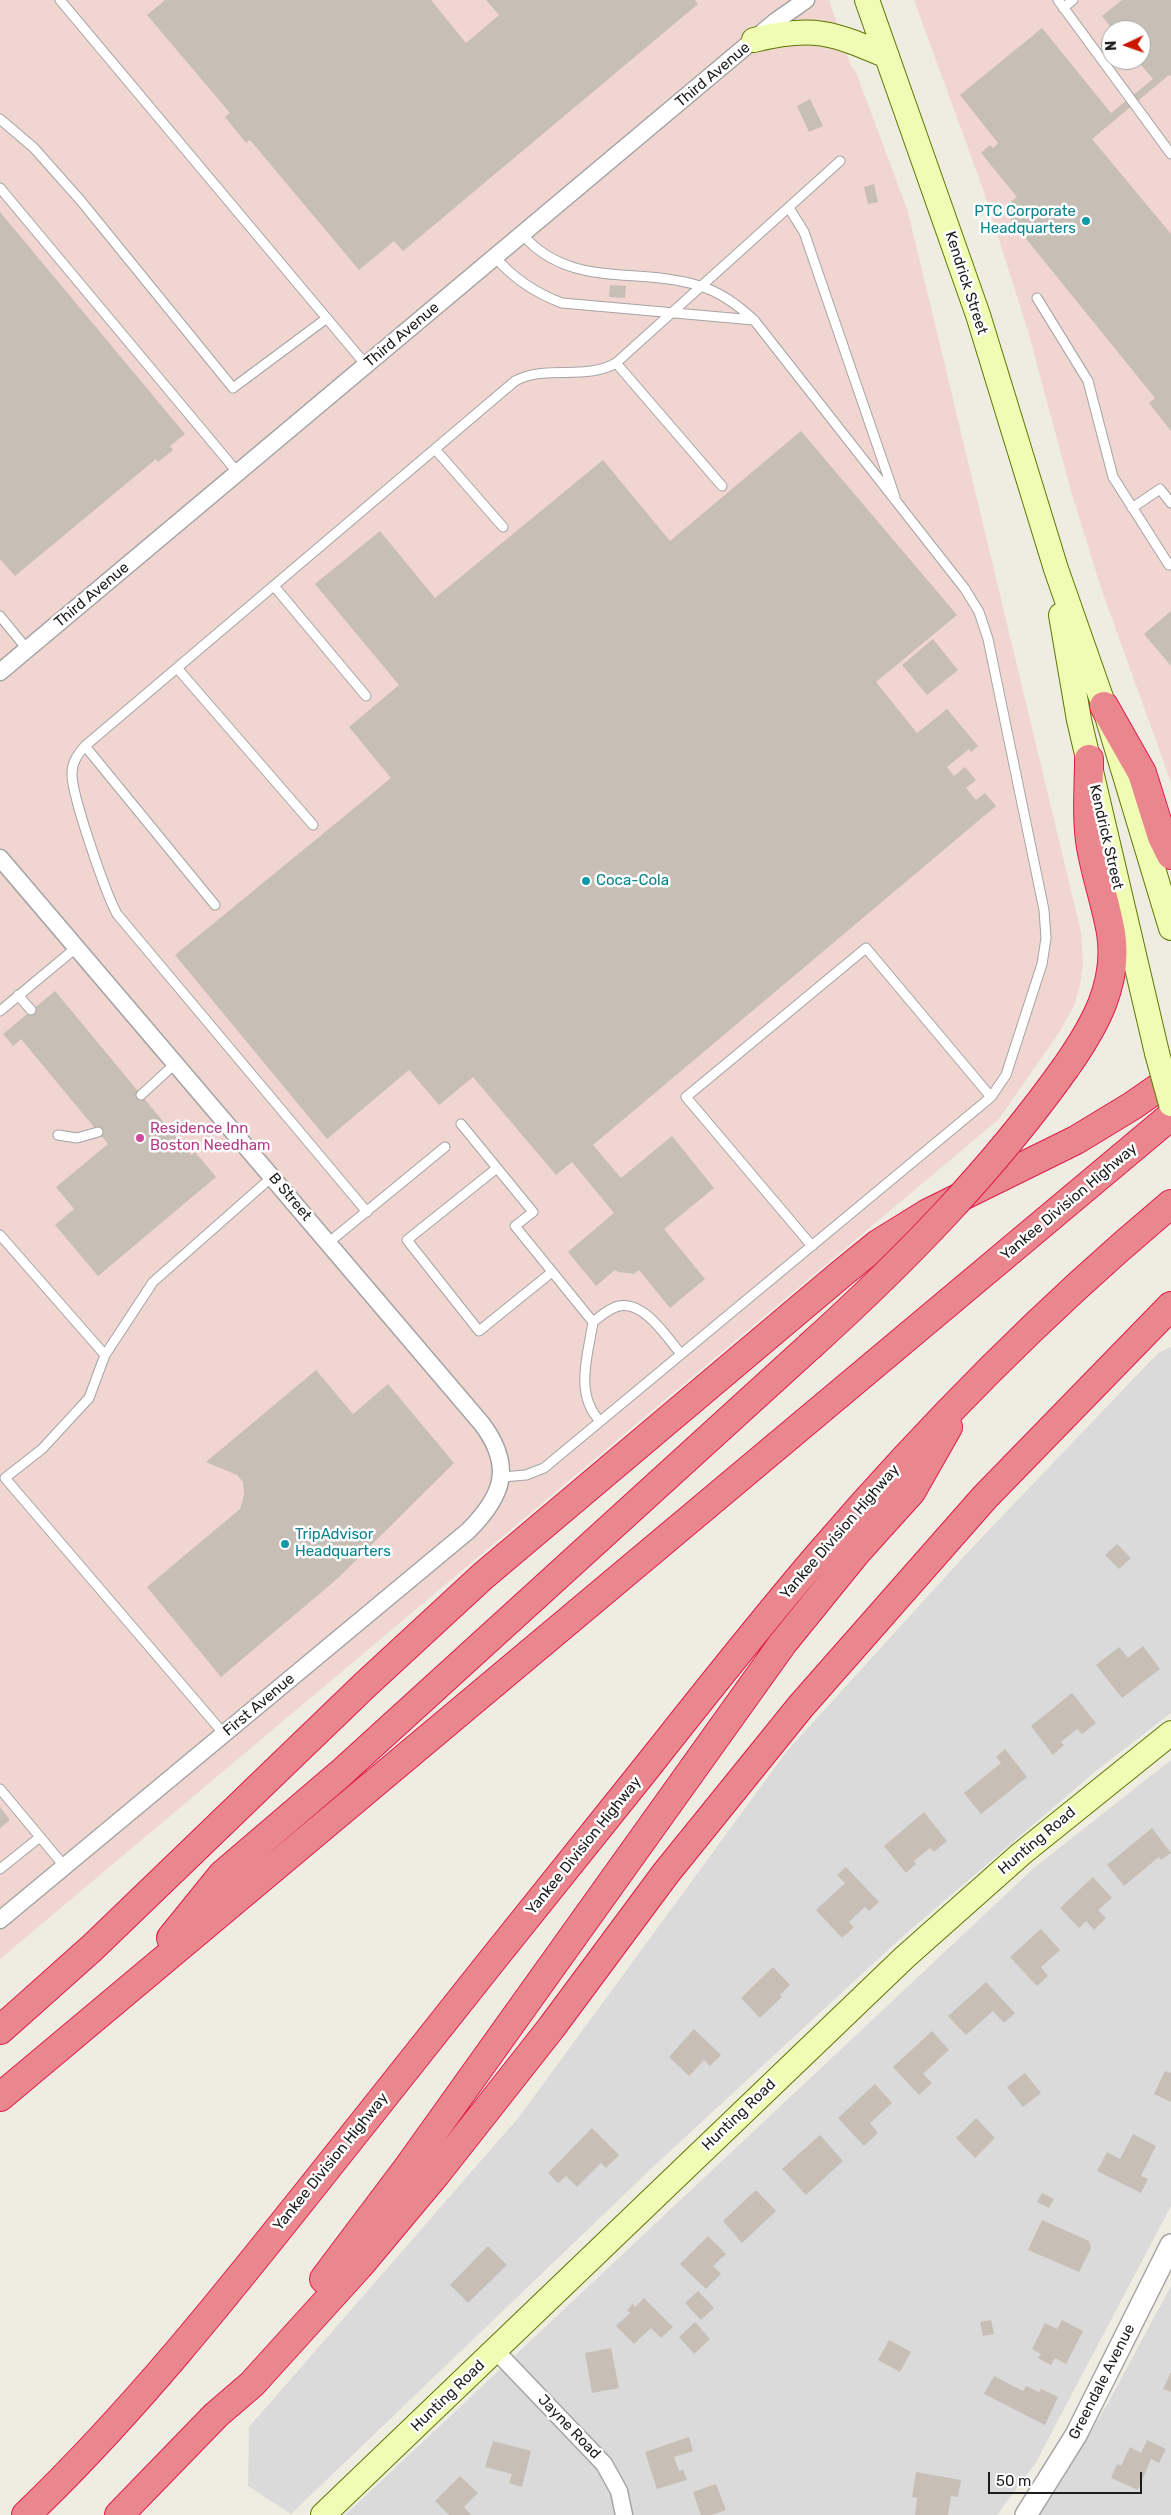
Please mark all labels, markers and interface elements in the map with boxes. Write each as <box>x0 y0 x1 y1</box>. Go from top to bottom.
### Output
north arrow <box>1101 20 1151 70</box>
street label: Third Avenue <box>672 39 754 111</box>
text: N <box>1103 40 1120 51</box>
place label: PTC Corporate Headquarters <box>974 203 1076 238</box>
marker: PTC Corporate Headquarters <box>1080 215 1092 227</box>
street label: Kendrick Street <box>941 229 991 337</box>
street label: Third Avenue <box>361 299 443 371</box>
street label: Third Avenue <box>51 559 133 631</box>
street label: Kendrick Street <box>1085 783 1127 891</box>
place label: Coca-Cola <box>596 872 669 890</box>
marker: Coca-Cola <box>580 875 592 887</box>
place label: Residence Inn Boston Needham <box>150 1120 270 1155</box>
marker: Residence Inn Boston Needham <box>134 1132 146 1144</box>
street label: Yankee Division Highway <box>997 1140 1141 1264</box>
street label: B Street <box>265 1169 315 1225</box>
street label: Yankee Division Highway <box>777 1461 903 1603</box>
place label: TripAdvisor Headquarters <box>295 1526 391 1561</box>
marker: TripAdvisor Headquarters <box>279 1538 291 1550</box>
street label: First Avenue <box>220 1670 298 1740</box>
street label: Yankee Division Highway <box>523 1773 645 1919</box>
street label: Hunting Road <box>995 1803 1079 1879</box>
street label: Hunting Road <box>698 2075 780 2155</box>
street label: Yankee Division Highway <box>270 2089 392 2235</box>
street label: Greendale Avenue <box>1065 2321 1139 2443</box>
street label: Hunting Road <box>407 2356 489 2436</box>
street label: Jayne Road <box>534 2391 604 2463</box>
scale bar <box>991 2462 1145 2494</box>
text: 50 m <box>996 2472 1031 2490</box>

